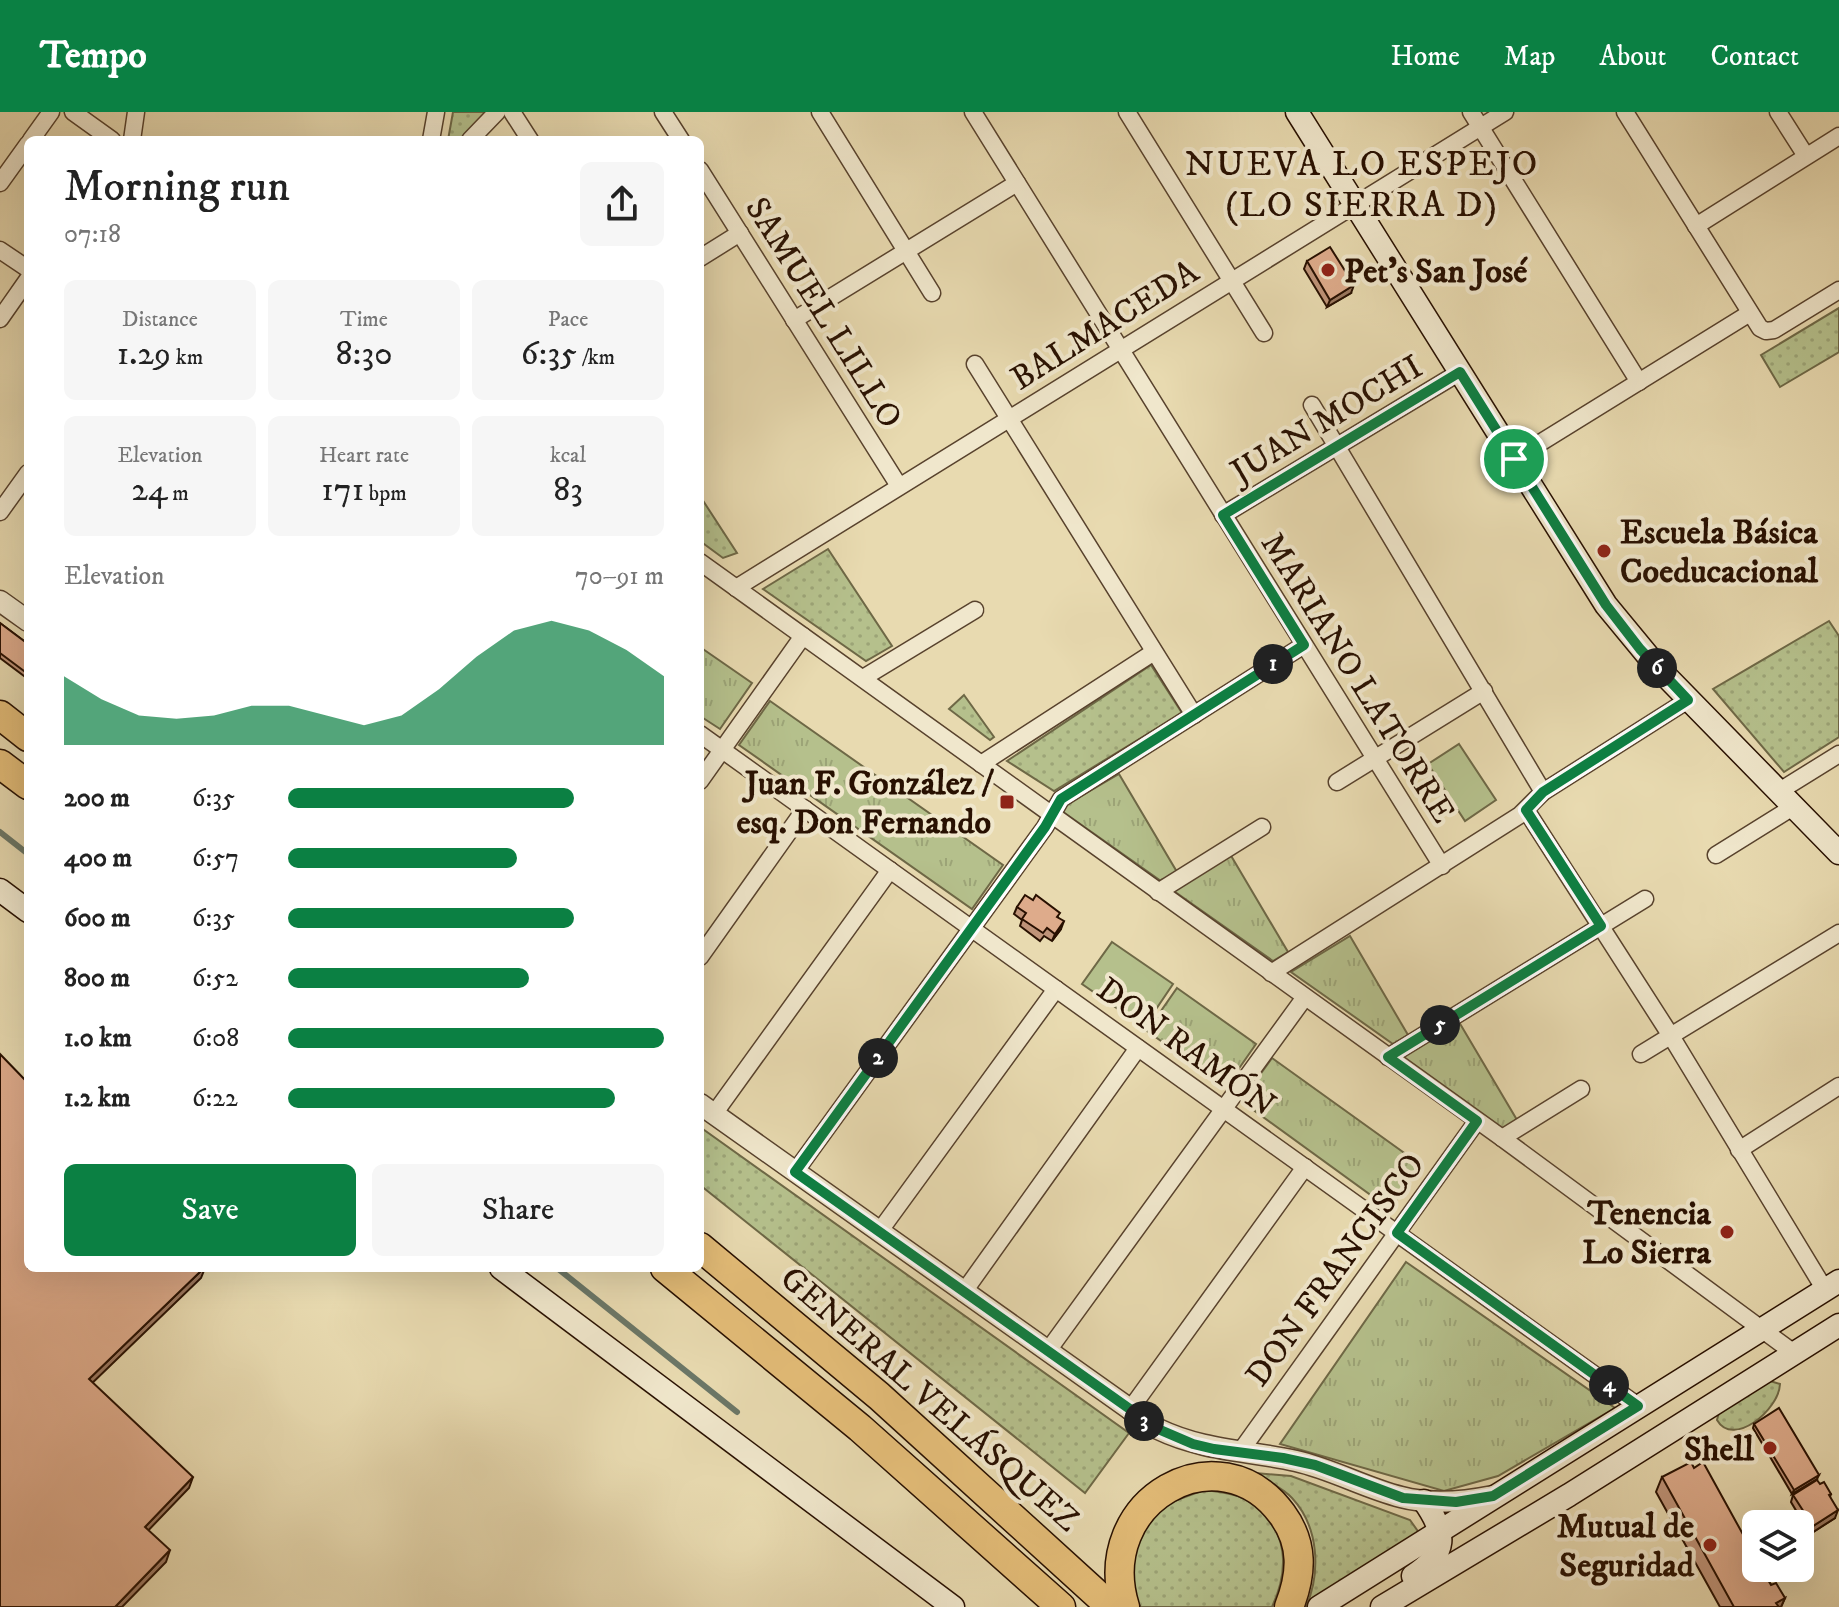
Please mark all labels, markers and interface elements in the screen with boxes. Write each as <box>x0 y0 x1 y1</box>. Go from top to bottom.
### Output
text: Tempo <box>40 32 147 80</box>
text: Home <box>1391 39 1460 74</box>
text: Map <box>1504 39 1555 74</box>
text: About <box>1599 39 1666 74</box>
text: Contact <box>1710 39 1799 74</box>
district label: NUEVA LO ESPEJO (LO SIERRA D) <box>1185 142 1539 228</box>
text: Morning run <box>64 160 290 215</box>
button: share <box>580 162 664 246</box>
street label: SAMUEL LILLO <box>735 190 911 436</box>
text: 07:18 <box>64 218 121 251</box>
street label: BALMACEDA <box>1003 251 1207 400</box>
place label: Pet's San José <box>1344 251 1528 293</box>
marker: Pet's San José <box>1319 261 1337 279</box>
text: Distance <box>122 306 198 333</box>
text: Time <box>340 306 388 333</box>
text: Pace <box>548 306 588 333</box>
text: 1.29 <box>117 333 171 375</box>
text: 8:30 <box>336 333 392 375</box>
text: 6:35 <box>521 333 577 375</box>
text: km <box>171 344 203 371</box>
text: /km <box>577 344 615 371</box>
street label: JUAN MOCHI <box>1221 346 1430 495</box>
pin <box>1480 425 1548 493</box>
icon: arrive <box>1492 437 1536 481</box>
text: Elevation <box>117 442 203 469</box>
text: Heart rate <box>319 442 409 469</box>
text: kcal <box>550 442 586 469</box>
text: 24 <box>131 469 168 511</box>
text: 171 <box>321 469 364 511</box>
text: 83 <box>553 469 583 511</box>
text: m <box>168 480 189 507</box>
text: bpm <box>364 480 407 507</box>
place label: Escuela Básica Coeducacional <box>1620 512 1819 593</box>
street label: MARIANO LATORRE <box>1251 525 1464 831</box>
marker: Escuela Básica Coeducacional <box>1595 542 1613 560</box>
text: Elevation <box>64 560 165 593</box>
text: 70–91 m <box>575 560 664 593</box>
pin: 1 <box>1253 644 1293 684</box>
pin: 6 <box>1637 648 1677 688</box>
text: 1 <box>1269 650 1277 677</box>
text: 6 <box>1651 654 1663 681</box>
place label: Juan F. González / esq. Don Fernando <box>736 763 995 844</box>
text: 200 m <box>64 782 130 815</box>
text: 6:35 <box>192 782 235 815</box>
marker: Juan F. González / esq. Don Fernando <box>998 793 1016 811</box>
text: 400 m <box>64 842 132 875</box>
text: 6:57 <box>192 842 239 875</box>
text: 600 m <box>64 902 131 935</box>
text: 6:35 <box>192 902 235 935</box>
text: 800 m <box>64 962 130 995</box>
text: 6:52 <box>192 962 238 995</box>
street label: DON RAMÓN <box>1088 969 1283 1127</box>
pin: 5 <box>1420 1005 1460 1045</box>
text: 5 <box>1435 1011 1445 1038</box>
text: 1.0 km <box>64 1022 132 1055</box>
text: 6:08 <box>192 1022 239 1055</box>
pin: 2 <box>858 1038 898 1078</box>
text: 2 <box>873 1044 883 1071</box>
text: 1.2 km <box>64 1082 130 1115</box>
text: 6:22 <box>192 1082 238 1115</box>
street label: DON FRANCISCO <box>1237 1145 1434 1395</box>
button: Save <box>64 1164 356 1256</box>
button: Share <box>372 1164 664 1256</box>
place label: Tenencia Lo Sierra <box>1582 1193 1712 1274</box>
marker: Tenencia Lo Sierra <box>1718 1223 1736 1241</box>
street label: GENERAL VELÁSQUEZ <box>771 1258 1088 1541</box>
pin: 4 <box>1589 1365 1629 1405</box>
text: 4 <box>1603 1371 1615 1398</box>
pin: 3 <box>1124 1401 1164 1441</box>
text: 3 <box>1140 1407 1148 1434</box>
place label: Shell <box>1684 1429 1755 1471</box>
marker: Shell <box>1761 1439 1779 1457</box>
place label: Mutual de Seguridad <box>1557 1506 1695 1587</box>
map controls <box>1742 1510 1814 1582</box>
button: layers <box>1742 1510 1814 1582</box>
marker: Mutual de Seguridad <box>1701 1536 1719 1554</box>

